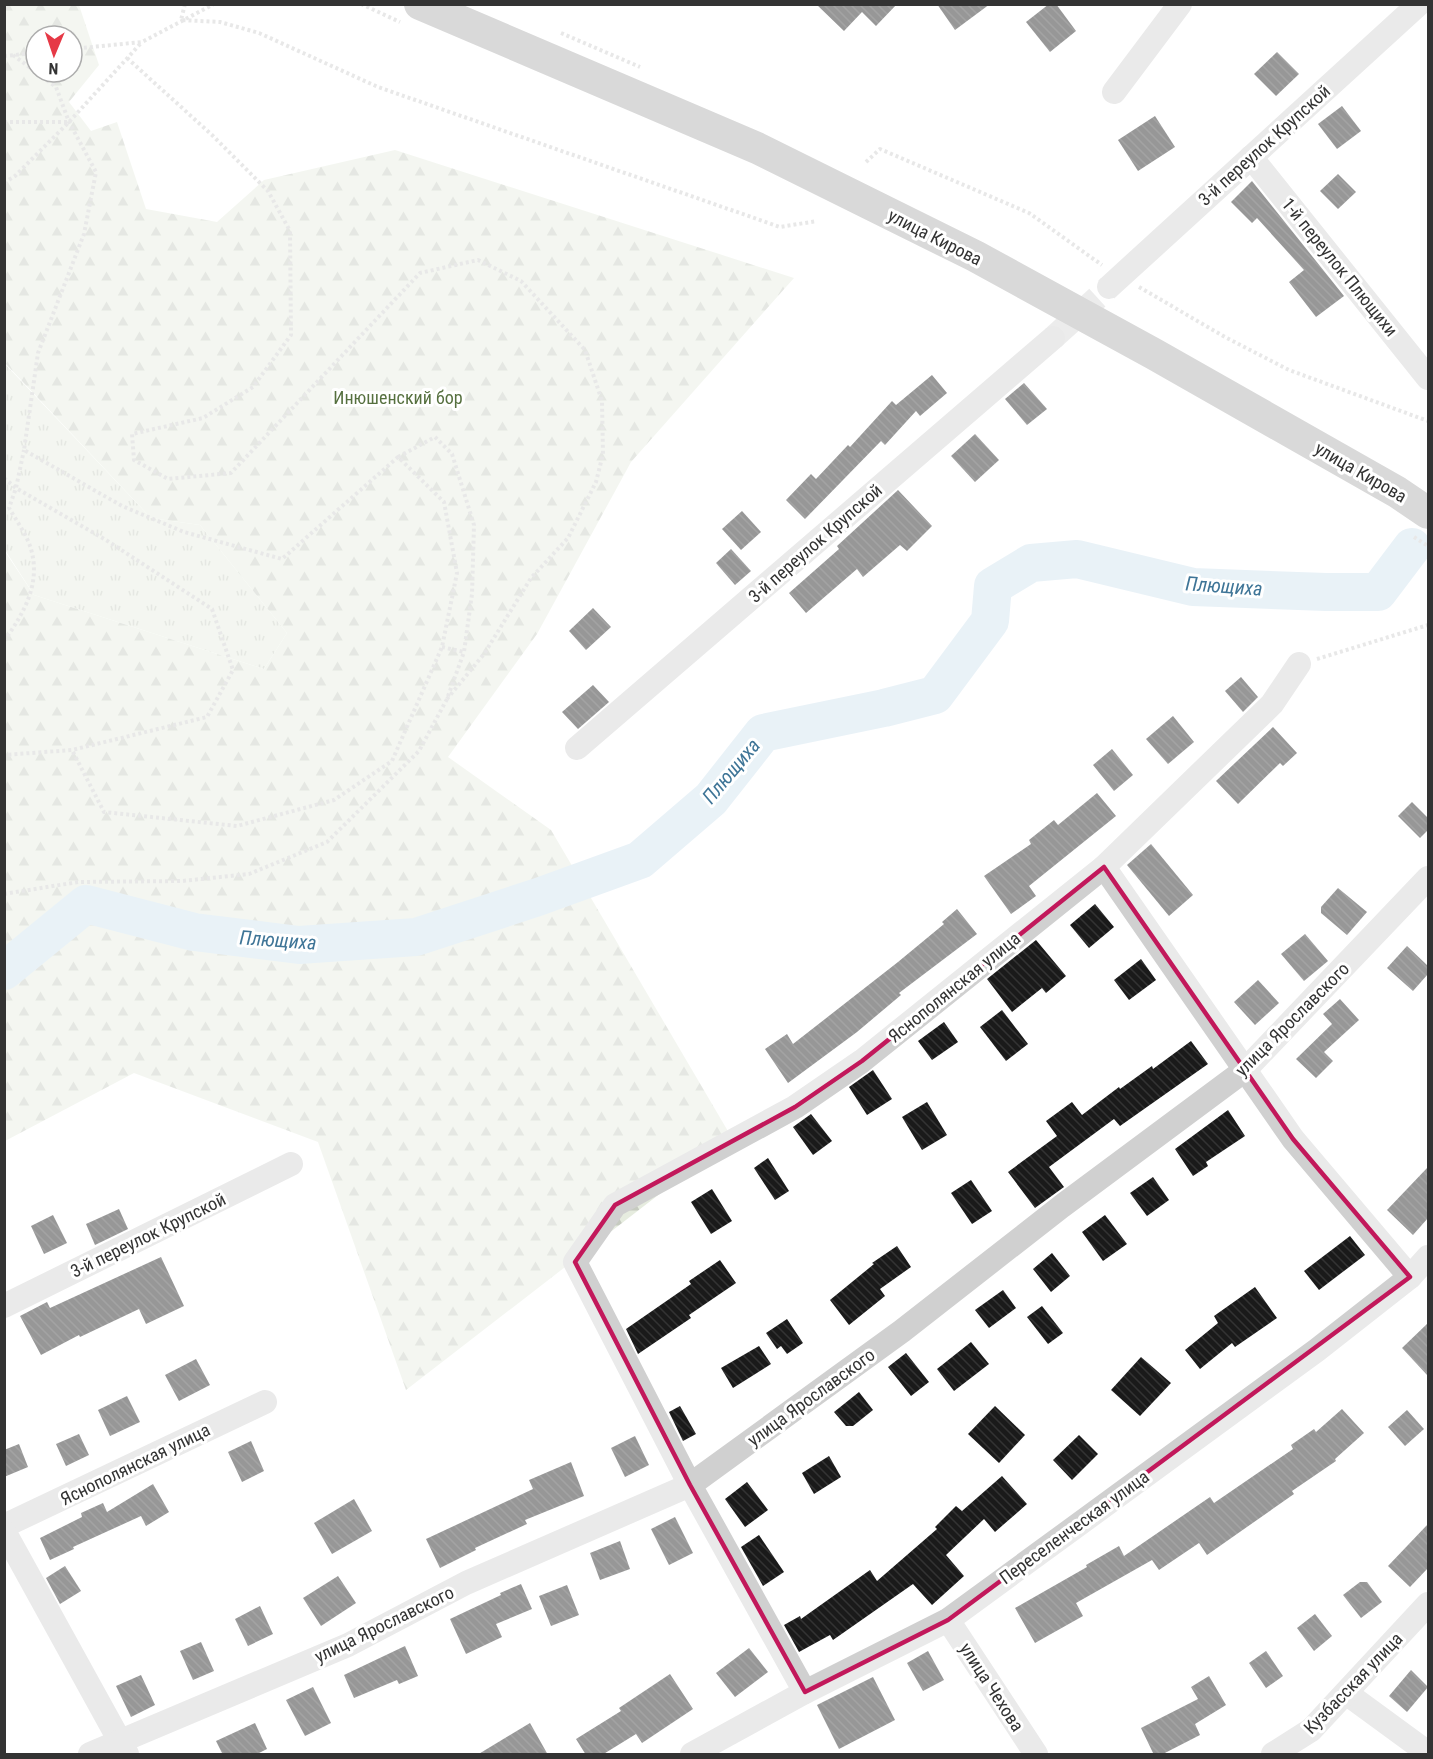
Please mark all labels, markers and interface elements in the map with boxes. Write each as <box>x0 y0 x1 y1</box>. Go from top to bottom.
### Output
north arrow <box>24 24 84 84</box>
text: N <box>48 59 59 78</box>
street label: 3-й переулок Крупской <box>1194 80 1334 210</box>
street label: 1-й переулок Плющихи <box>1278 194 1402 340</box>
street label: улица Кирова <box>885 204 985 270</box>
park label: Инюшенский бор <box>333 387 463 408</box>
street label: улица Кирова <box>1311 437 1411 507</box>
street label: 3-й переулок Крупской <box>744 479 886 607</box>
water label: Плющиха <box>1185 571 1263 601</box>
water label: Плющиха <box>697 734 765 808</box>
water label: Плющиха <box>239 925 317 955</box>
street label: Яснополянская улица <box>884 927 1024 1047</box>
street label: улица Ярославского <box>1231 958 1353 1080</box>
street label: 3-й переулок Крупской <box>67 1188 229 1282</box>
street label: улица Ярославского <box>743 1344 879 1450</box>
street label: Яснополянская улица <box>57 1419 213 1509</box>
street label: Переселенческая улица <box>995 1466 1153 1588</box>
street label: улица Ярославского <box>311 1581 457 1667</box>
street label: Кузбасская улица <box>1299 1628 1407 1738</box>
street label: улица Чехова <box>956 1639 1028 1735</box>

